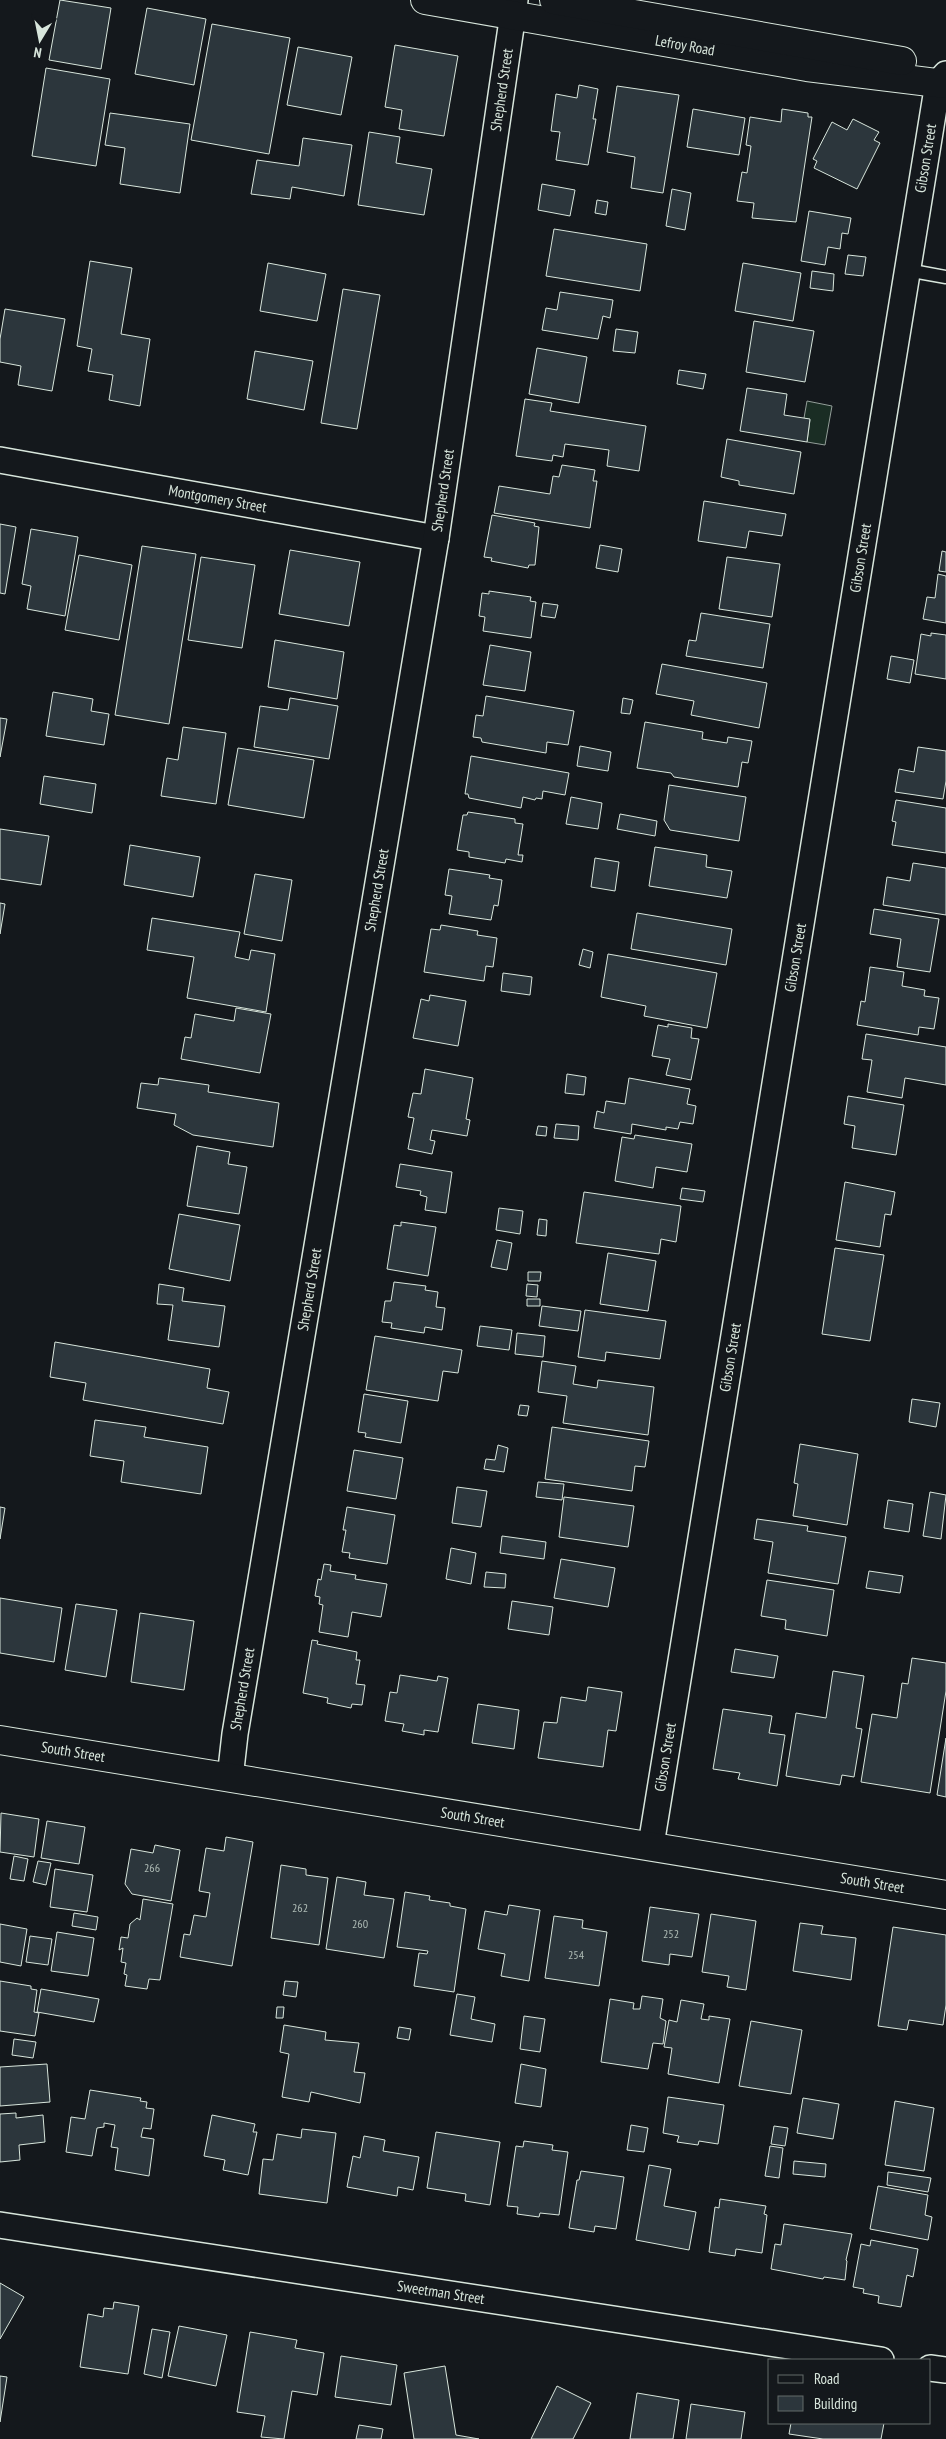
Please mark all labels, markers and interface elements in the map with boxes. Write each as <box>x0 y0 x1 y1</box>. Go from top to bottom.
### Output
north arrow <box>15 15 65 65</box>
street label: Lefroy Road <box>654 31 716 60</box>
text: N <box>32 43 43 62</box>
street label: Shepherd Street <box>486 47 517 132</box>
street label: Gibson Street <box>910 122 940 194</box>
street label: Shepherd Street <box>427 448 458 533</box>
street label: Montgomery Street <box>167 480 268 517</box>
street label: Gibson Street <box>845 522 875 594</box>
street label: Shepherd Street <box>360 847 393 933</box>
street label: Gibson Street <box>780 922 810 994</box>
street label: Shepherd Street <box>293 1247 325 1332</box>
street label: Gibson Street <box>715 1321 745 1393</box>
street label: Shepherd Street <box>226 1646 258 1732</box>
street label: Gibson Street <box>650 1721 680 1793</box>
street label: South Street <box>40 1737 106 1766</box>
street label: South Street <box>439 1802 506 1832</box>
house number: 266 <box>144 1860 160 1875</box>
street label: South Street <box>839 1868 906 1897</box>
house number: 262 <box>292 1900 308 1915</box>
house number: 260 <box>352 1916 368 1931</box>
house number: 252 <box>663 1926 679 1941</box>
house number: 254 <box>568 1947 585 1962</box>
street label: Sweetman Street <box>396 2276 486 2308</box>
legend <box>768 2359 931 2424</box>
text: Road <box>814 2369 840 2388</box>
text: Building <box>814 2394 857 2413</box>

